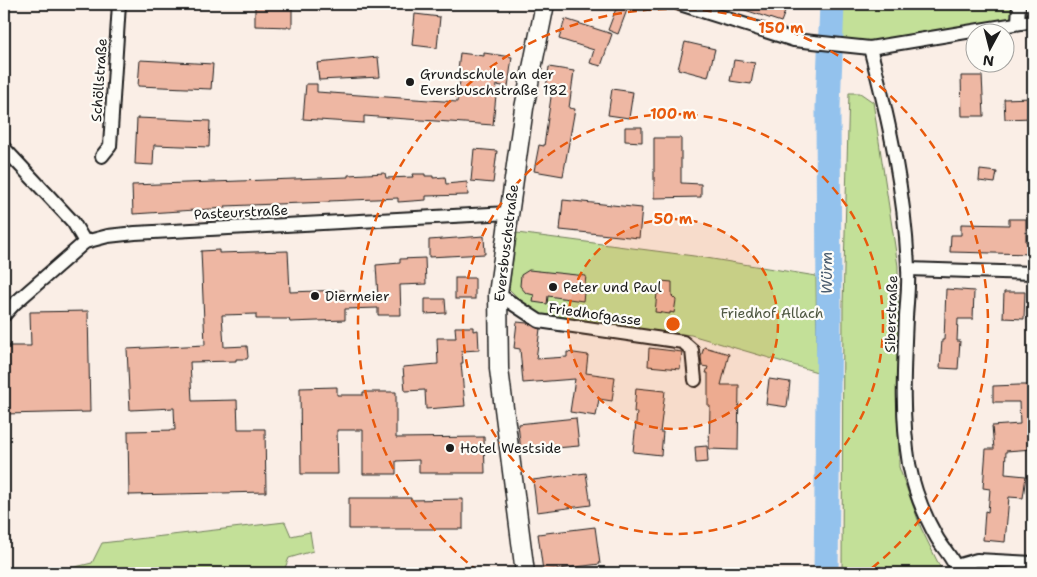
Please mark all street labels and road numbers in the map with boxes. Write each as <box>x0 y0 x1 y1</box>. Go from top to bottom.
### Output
street label: Schöllstraße <box>87 37 111 122</box>
street label: Eversbuschstraße <box>490 183 522 303</box>
street label: Pasteurstraße <box>193 201 289 223</box>
street label: Siberstraße <box>881 275 901 353</box>
street label: Friedhofgasse <box>547 299 643 329</box>

